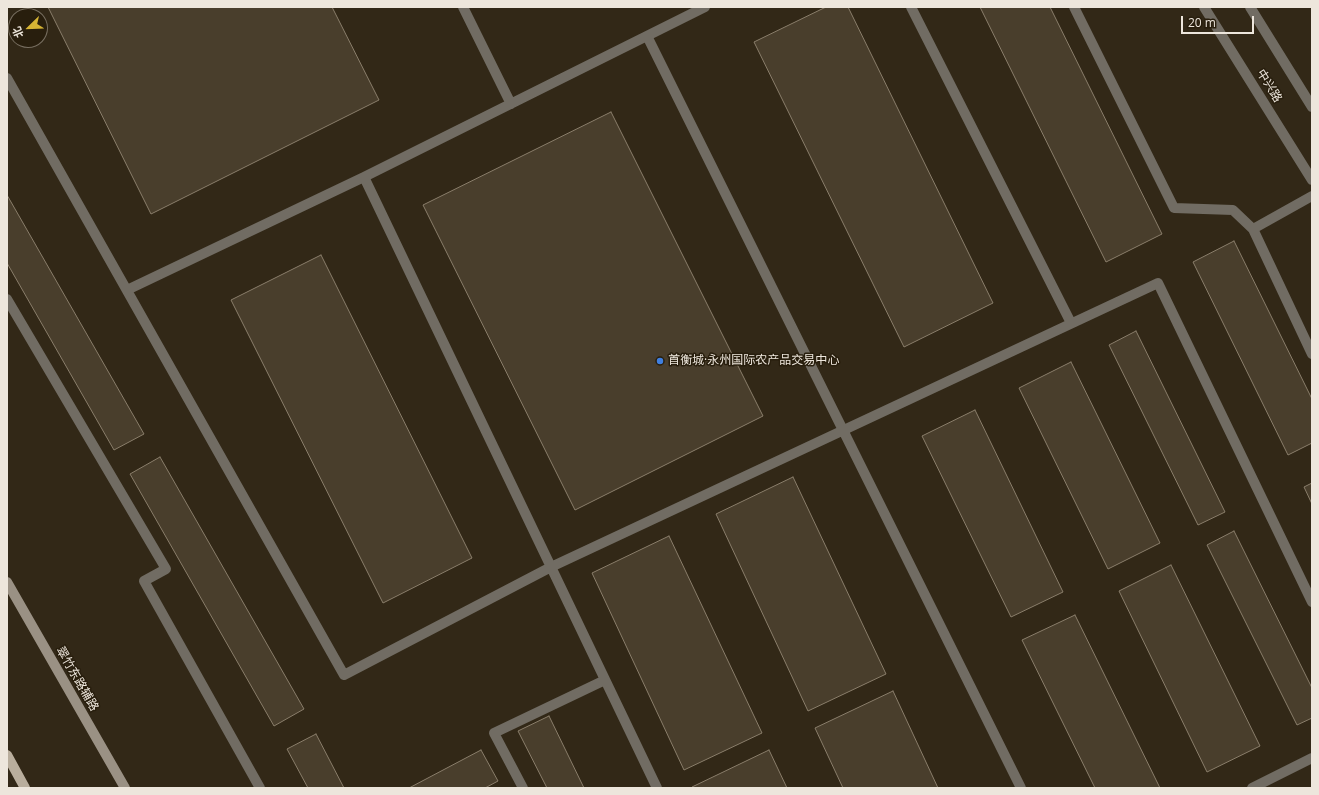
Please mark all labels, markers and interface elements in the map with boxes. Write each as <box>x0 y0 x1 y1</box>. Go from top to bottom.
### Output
north arrow <box>8 8 48 48</box>
scale bar <box>1183 8 1256 34</box>
text: 20 m <box>1188 14 1216 31</box>
text: 北 <box>8 25 26 40</box>
street label: 中兴路 <box>1253 67 1285 105</box>
place label: 首衡城·永州国际农产品交易中心 <box>668 354 839 368</box>
marker: 首衡城·永州国际农产品交易中心 <box>655 356 665 366</box>
street label: 翠竹东路辅路 <box>53 644 101 714</box>

